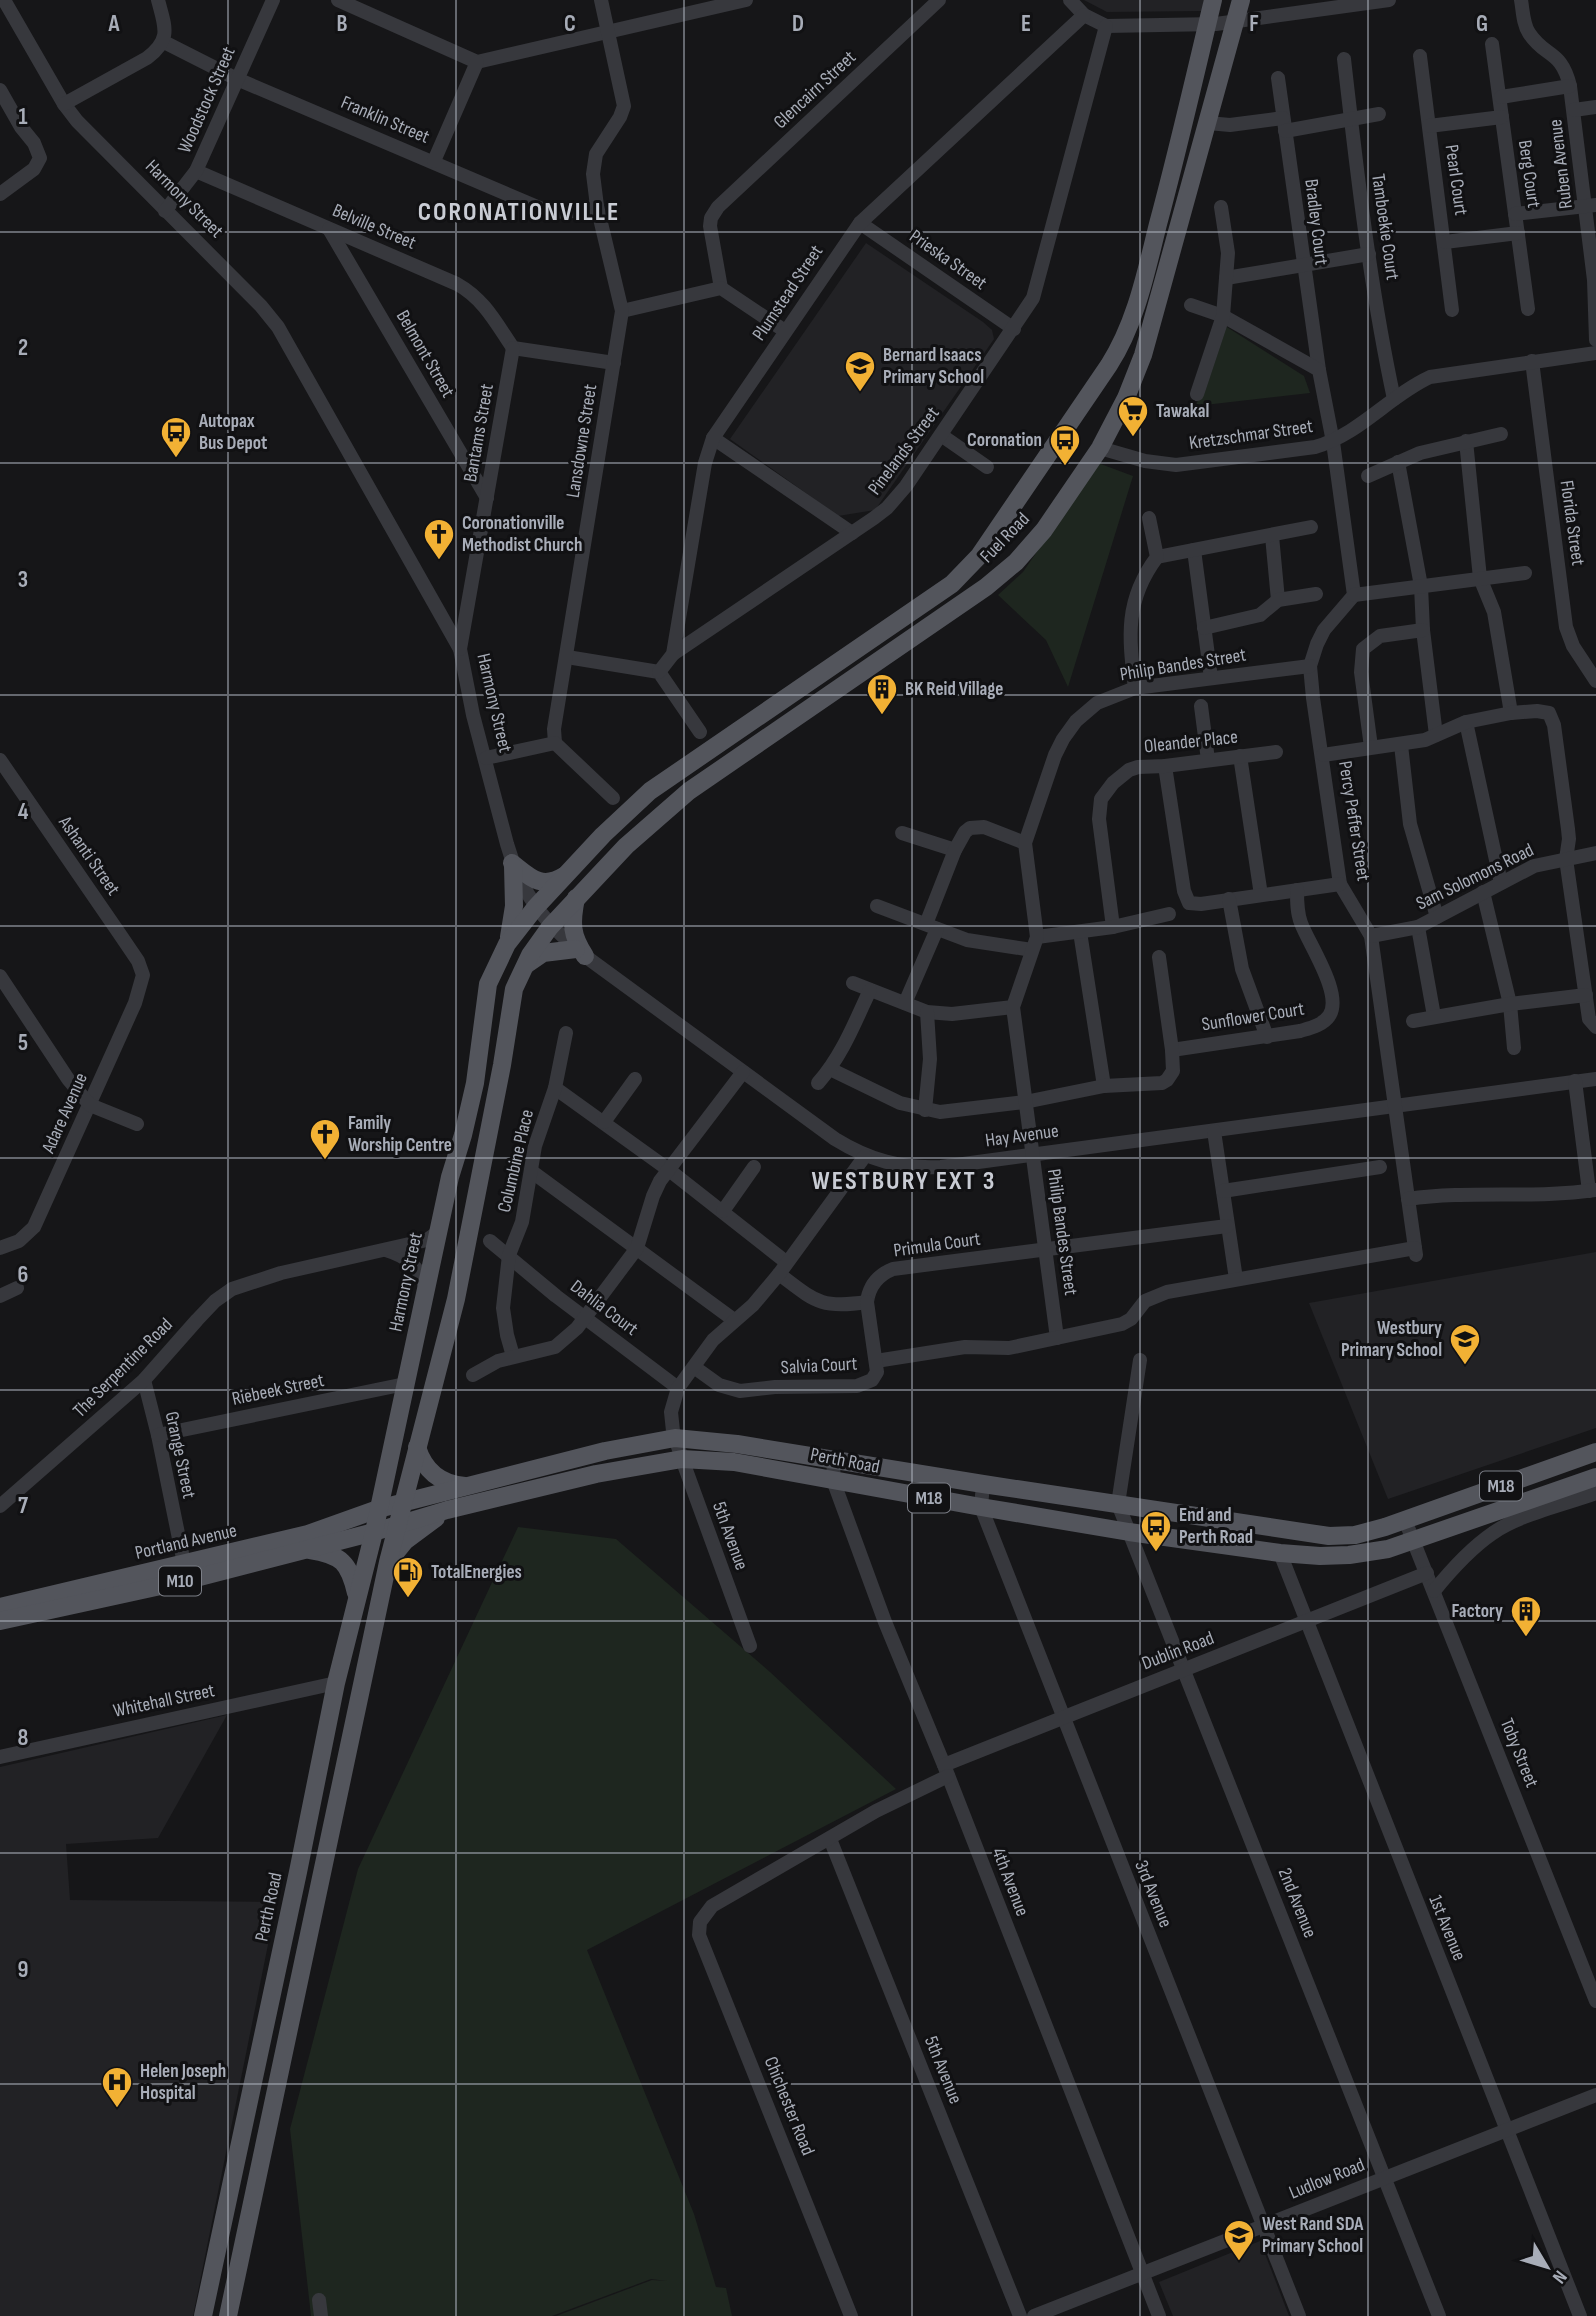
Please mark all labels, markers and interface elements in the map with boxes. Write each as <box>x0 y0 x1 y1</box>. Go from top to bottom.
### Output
text: A <box>108 10 121 38</box>
text: B <box>337 10 348 38</box>
text: C <box>564 10 576 38</box>
text: D <box>792 10 804 38</box>
text: E <box>1021 10 1031 38</box>
text: F <box>1249 10 1259 38</box>
text: G <box>1476 10 1488 38</box>
street label: Woodstock Street <box>173 43 241 157</box>
street label: Glencairn Street <box>769 46 861 134</box>
street label: Franklin Street <box>337 91 433 149</box>
text: 1 <box>18 103 28 131</box>
street label: Ruben Avenue <box>1544 118 1578 210</box>
street label: Berg Court <box>1513 139 1545 209</box>
street label: Pearl Court <box>1440 143 1472 217</box>
street label: Harmony Street <box>140 155 228 243</box>
street label: Tamboekie Court <box>1366 172 1404 282</box>
street label: Bradley Court <box>1299 178 1333 267</box>
district label: CORONATIONVILLE <box>418 197 620 228</box>
street label: Belville Street <box>329 199 419 255</box>
street label: Prieska Street <box>905 225 991 295</box>
street label: Plumstead Street <box>748 241 828 345</box>
street label: Belmont Street <box>391 306 459 402</box>
text: 2 <box>18 334 28 362</box>
place label: Bernard Isaacs Primary School <box>883 344 984 389</box>
school or university icon: Bernard Isaacs Primary School <box>843 349 877 393</box>
street label: Bantams Street <box>459 382 499 484</box>
street label: Lansdowne Street <box>562 382 602 499</box>
supermarket icon: Tawakal <box>1116 394 1150 438</box>
place label: Tawakal <box>1156 400 1209 423</box>
street label: Pinelands Street <box>863 402 945 500</box>
place label: Autopax Bus Depot <box>198 410 267 455</box>
bus stop icon: Autopax Bus Depot <box>159 415 193 459</box>
street label: Kretzschmar Street <box>1188 415 1314 455</box>
bus stop icon: Coronation <box>1048 423 1082 467</box>
place label: Coronation <box>967 429 1042 452</box>
street label: Florida Street <box>1555 479 1589 567</box>
street label: Fuel Road <box>976 508 1034 568</box>
place label: Coronationville Methodist Church <box>462 512 582 557</box>
church icon: Coronationville Methodist Church <box>422 517 456 561</box>
text: 3 <box>18 566 28 594</box>
street label: Philip Bandes Street <box>1118 644 1248 686</box>
street label: Harmony Street <box>471 651 517 755</box>
building icon: BK Reid Village <box>865 672 899 716</box>
place label: BK Reid Village <box>905 678 1003 701</box>
street label: Oleander Place <box>1143 726 1239 758</box>
street label: Percy Peffer Street <box>1333 759 1375 883</box>
text: 4 <box>18 798 29 826</box>
street label: Ashanti Street <box>53 811 125 900</box>
street label: Sam Solomons Road <box>1413 839 1537 915</box>
street label: Sunflower Court <box>1200 998 1306 1036</box>
text: 5 <box>18 1029 28 1057</box>
street label: Adare Avenue <box>37 1069 93 1158</box>
street label: Columbine Place <box>493 1107 539 1215</box>
place label: Family Worship Centre <box>348 1112 452 1157</box>
church icon: Family Worship Centre <box>308 1117 342 1161</box>
street label: Hay Avenue <box>984 1119 1060 1153</box>
district label: WESTBURY EXT 3 <box>812 1166 996 1197</box>
street label: Philip Bandes Street <box>1042 1167 1082 1297</box>
street label: Primula Court <box>892 1228 982 1262</box>
street label: Harmony Street <box>384 1230 428 1334</box>
text: 6 <box>18 1261 28 1289</box>
street label: Dahlia Court <box>566 1275 643 1341</box>
street label: The Serpentine Road <box>69 1314 177 1422</box>
place label: Westbury Primary School <box>1341 1317 1442 1362</box>
school or university icon: Westbury Primary School <box>1448 1322 1482 1366</box>
street label: Salvia Court <box>780 1353 858 1379</box>
street label: Riebeek Street <box>230 1369 326 1411</box>
street label: Grange Street <box>160 1409 200 1501</box>
street label: Perth Road <box>808 1443 882 1479</box>
road number: M18 <box>1480 1471 1522 1500</box>
road number: M18 <box>908 1484 950 1512</box>
text: 7 <box>18 1492 28 1520</box>
street label: 5th Avenue <box>707 1499 753 1573</box>
place label: End and Perth Road <box>1179 1504 1253 1549</box>
bus stop icon: End and Perth Road <box>1139 1509 1173 1553</box>
street label: Portland Avenue <box>133 1519 239 1565</box>
fuel station icon: TotalEnergies <box>391 1555 425 1599</box>
place label: TotalEnergies <box>431 1561 522 1584</box>
road number: M10 <box>159 1566 201 1596</box>
building icon: Factory <box>1509 1594 1543 1638</box>
place label: Factory <box>1452 1600 1503 1623</box>
street label: Dublin Road <box>1139 1627 1217 1675</box>
street label: Whitehall Street <box>111 1679 217 1723</box>
street label: Toby Street <box>1495 1715 1543 1791</box>
text: 8 <box>18 1724 29 1752</box>
street label: 4th Avenue <box>986 1845 1034 1919</box>
street label: 3rd Avenue <box>1129 1857 1177 1931</box>
street label: 2nd Avenue <box>1273 1865 1321 1941</box>
street label: Perth Road <box>250 1870 288 1944</box>
street label: 1st Avenue <box>1423 1892 1471 1964</box>
text: 9 <box>18 1956 28 1984</box>
street label: 5th Avenue <box>919 2033 967 2107</box>
street label: Chichester Road <box>759 2053 819 2159</box>
place label: Helen Joseph Hospital <box>140 2060 226 2105</box>
hospital icon: Helen Joseph Hospital <box>100 2065 134 2109</box>
street label: Ludlow Road <box>1286 2153 1368 2205</box>
place label: West Rand SDA Primary School <box>1262 2213 1364 2258</box>
school or university icon: West Rand SDA Primary School <box>1222 2218 1256 2262</box>
north arrow <box>1512 2232 1582 2302</box>
text: N <box>1547 2265 1571 2288</box>

